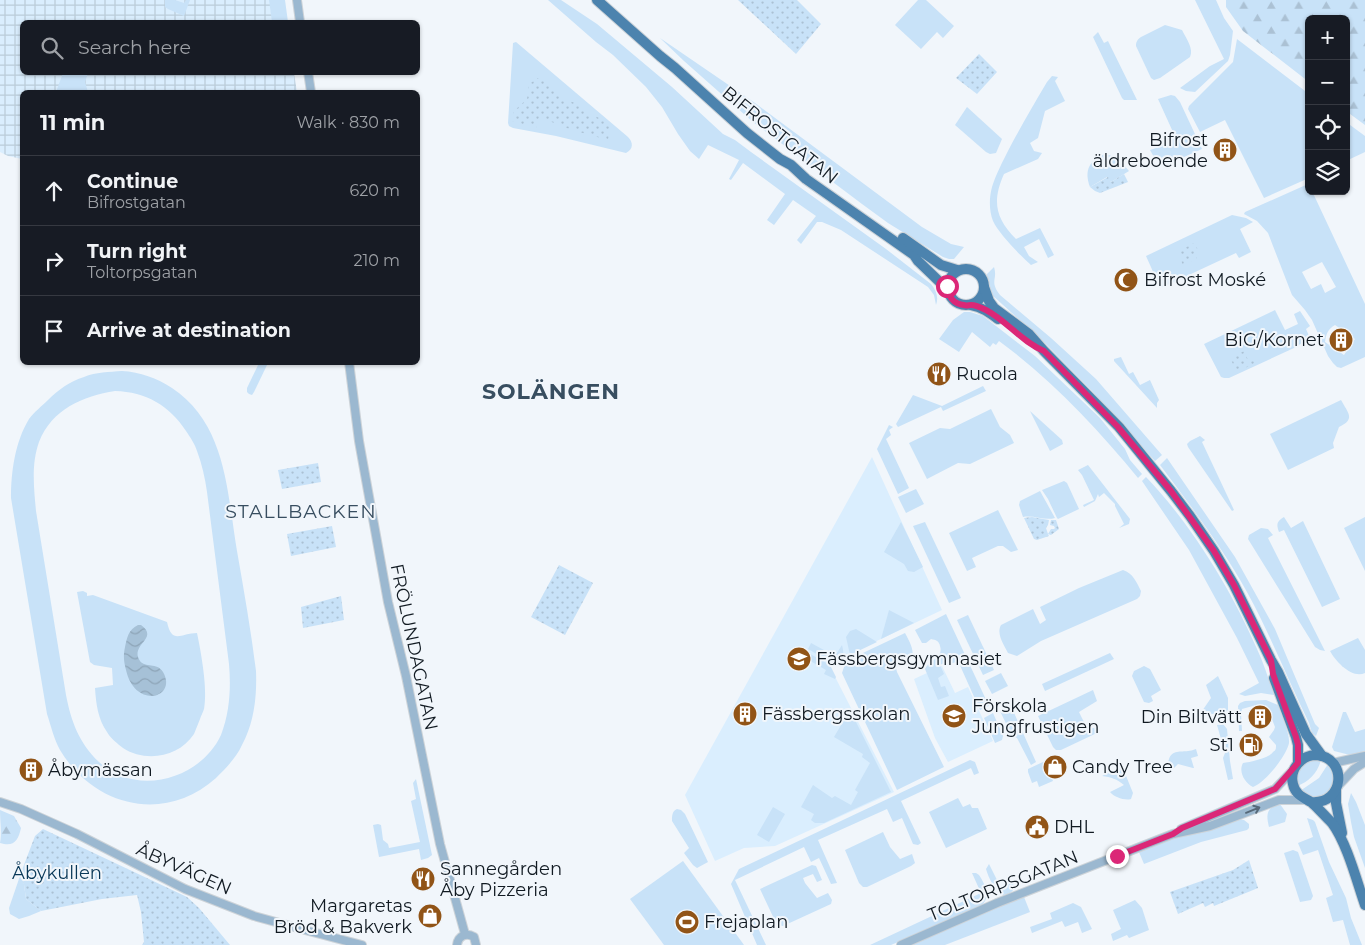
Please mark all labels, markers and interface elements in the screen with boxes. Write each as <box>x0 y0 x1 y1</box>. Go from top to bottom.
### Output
map controls <box>1305 15 1350 195</box>
button: + <box>1305 15 1350 60</box>
search box <box>20 20 420 75</box>
icon: search <box>38 34 66 62</box>
text: Search here <box>78 36 191 59</box>
button: − <box>1305 60 1350 105</box>
street label: BIFROSTGATAN <box>718 81 842 189</box>
button: locate <box>1305 105 1350 150</box>
text: 11 min <box>40 110 105 135</box>
text: Walk · 830 m <box>296 113 400 132</box>
place label: Bifrost äldreboende <box>1093 129 1208 172</box>
building icon: Bifrost äldreboende <box>1212 137 1238 163</box>
button: layers <box>1305 150 1350 195</box>
text: Continue <box>87 170 178 193</box>
icon: ahead <box>40 177 68 205</box>
text: 620 m <box>349 181 400 200</box>
text: Bifrostgatan <box>87 193 186 212</box>
text: Turn right <box>87 240 187 263</box>
icon: right <box>40 247 68 275</box>
text: 210 m <box>353 251 400 270</box>
text: Toltorpsgatan <box>87 263 198 282</box>
mosque icon: Bifrost Moské <box>1113 267 1139 293</box>
place label: Bifrost Moské <box>1144 269 1266 291</box>
route start <box>936 275 959 298</box>
icon: arrive <box>40 317 68 345</box>
text: Arrive at destination <box>87 319 291 342</box>
building icon: BiG/Kornet <box>1328 327 1354 353</box>
place label: BiG/Kornet <box>1225 329 1324 351</box>
restaurant icon: Rucola <box>926 361 952 387</box>
place label: Rucola <box>956 363 1018 385</box>
district label: SOLÄNGEN <box>482 378 620 405</box>
district label: STALLBACKEN <box>225 500 377 523</box>
street label: FRÖLUNDAGATAN <box>386 562 442 732</box>
school or university icon: Fässbergsgymnasiet <box>786 646 812 672</box>
place label: Fässbergsgymnasiet <box>816 648 1002 670</box>
place label: Förskola Jungfrustigen <box>971 695 1099 738</box>
building icon: Fässbergsskolan <box>732 701 758 727</box>
place label: Fässbergsskolan <box>762 703 910 725</box>
school or university icon: Förskola Jungfrustigen <box>941 703 967 729</box>
building icon: Din Biltvätt <box>1247 704 1273 730</box>
place label: Din Biltvätt <box>1141 706 1242 728</box>
fuel station icon: St1 <box>1238 732 1264 758</box>
place label: St1 <box>1210 734 1234 756</box>
shop icon: Candy Tree <box>1042 754 1068 780</box>
place label: Candy Tree <box>1072 756 1173 778</box>
building icon: Åbymässan <box>18 757 44 783</box>
place label: Åbymässan <box>48 758 153 781</box>
one-way arrow <box>1245 805 1261 814</box>
public building icon: DHL <box>1024 814 1050 840</box>
place label: DHL <box>1054 816 1095 838</box>
street label: ÅBYVÄGEN <box>133 837 236 900</box>
route end <box>1106 845 1129 868</box>
street label: TOLTORPSGATAN <box>925 846 1081 926</box>
place label: Sannegården Åby Pizzeria <box>440 858 562 901</box>
park label: Åbykullen <box>12 861 102 884</box>
restaurant icon: Sannegården Åby Pizzeria <box>410 866 436 892</box>
place label: Margaretas Bröd & Bakverk <box>274 895 412 938</box>
shop icon: Margaretas Bröd & Bakverk <box>417 903 443 929</box>
sports icon: Frejaplan <box>674 909 700 935</box>
place label: Frejaplan <box>704 911 788 933</box>

